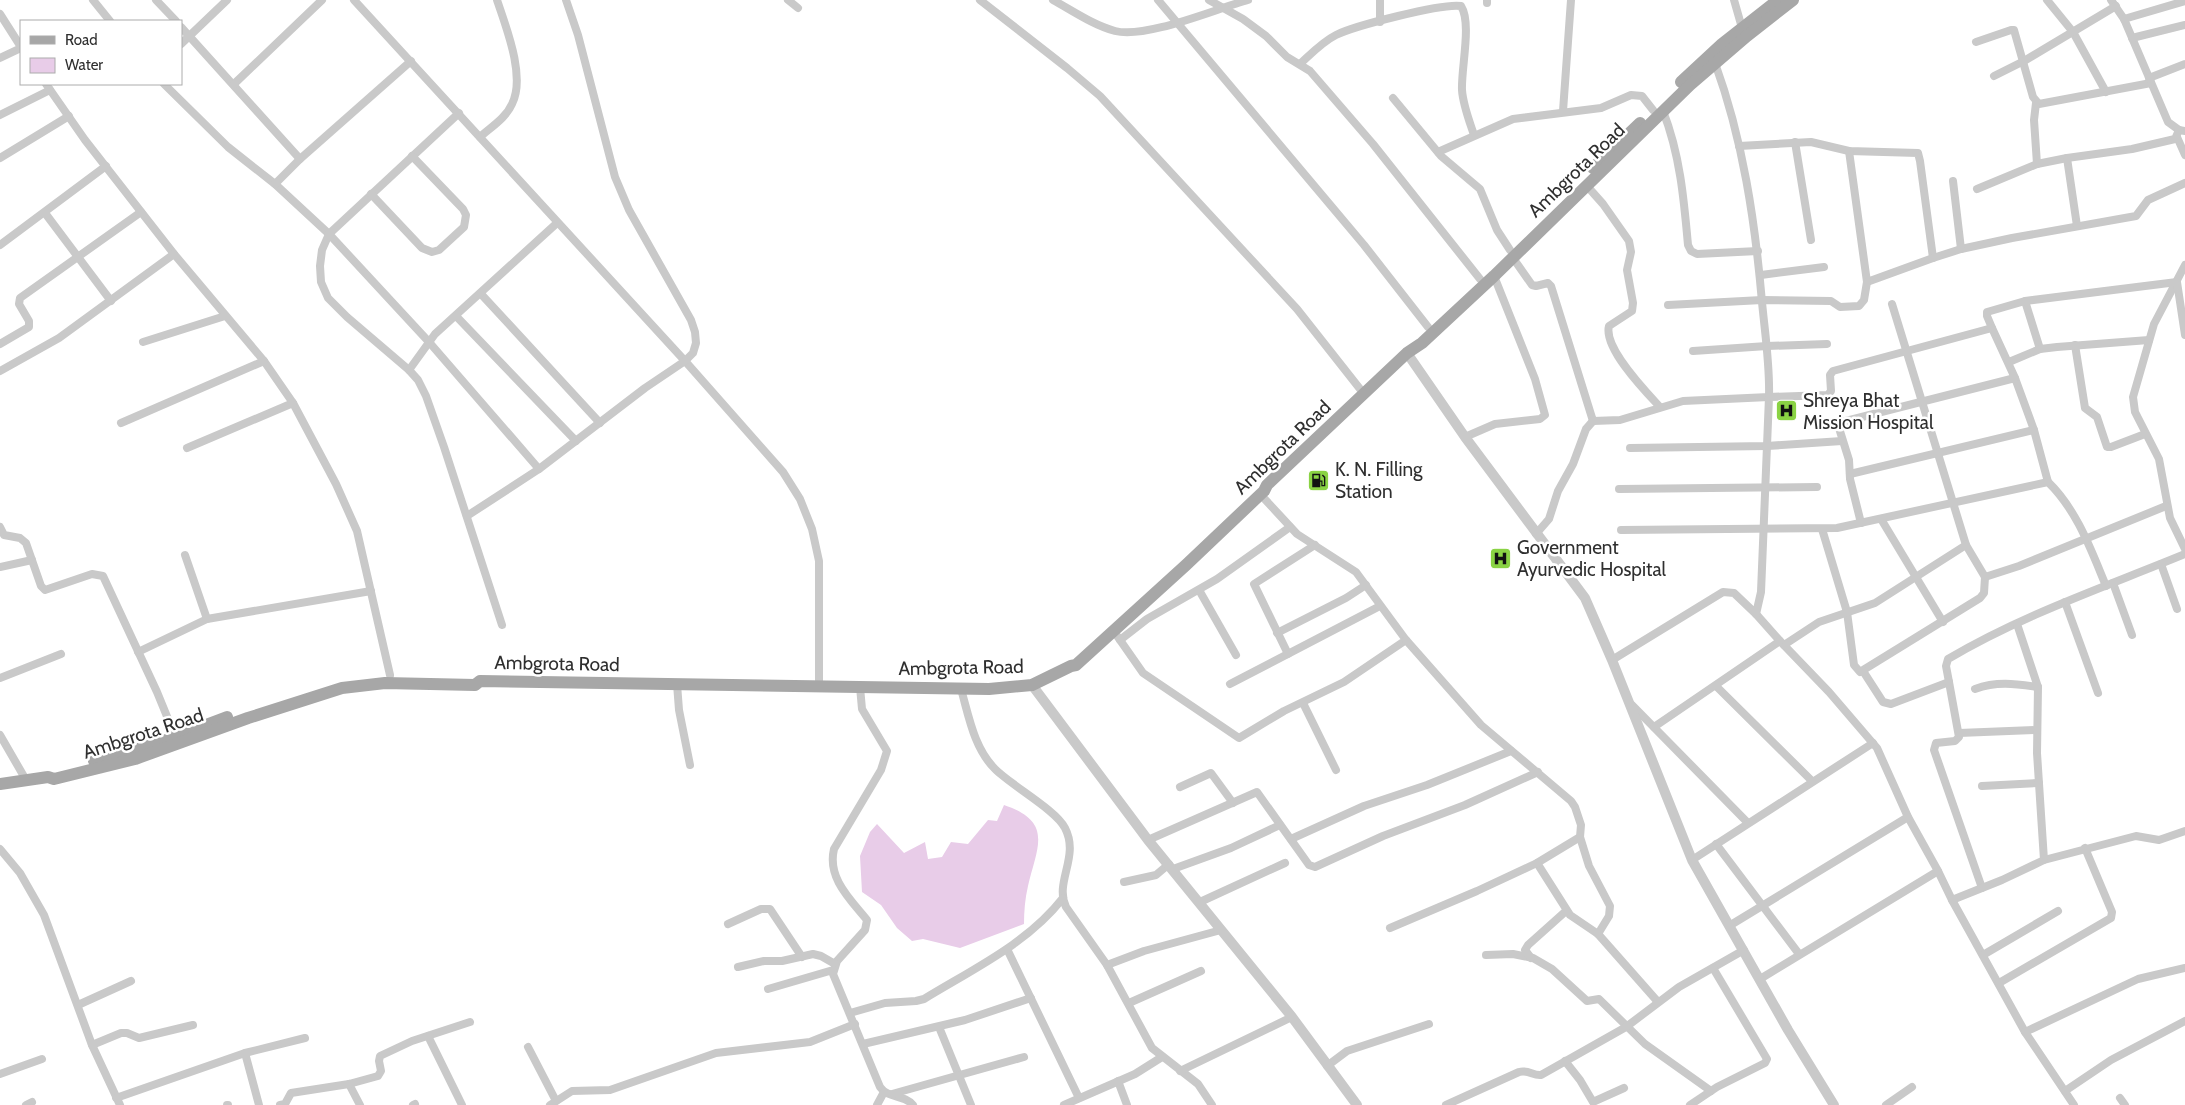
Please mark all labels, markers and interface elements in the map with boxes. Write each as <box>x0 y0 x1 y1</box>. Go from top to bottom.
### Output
legend <box>20 20 182 85</box>
text: Road <box>65 31 98 49</box>
text: Water <box>65 56 103 74</box>
street label: Ambgrota Road <box>1523 119 1629 222</box>
place label: Shreya Bhat Mission Hospital <box>1803 389 1934 434</box>
street label: Ambgrota Road <box>1229 396 1335 499</box>
hospital icon: Shreya Bhat Mission Hospital <box>1775 399 1799 423</box>
place label: K. N. Filling Station <box>1335 458 1423 503</box>
fuel station icon: K. N. Filling Station <box>1307 468 1331 492</box>
place label: Government Ayurvedic Hospital <box>1517 536 1666 581</box>
hospital icon: Government Ayurvedic Hospital <box>1489 546 1513 570</box>
street label: Ambgrota Road <box>494 651 620 676</box>
street label: Ambgrota Road <box>898 655 1024 680</box>
street label: Ambgrota Road <box>80 703 206 764</box>

